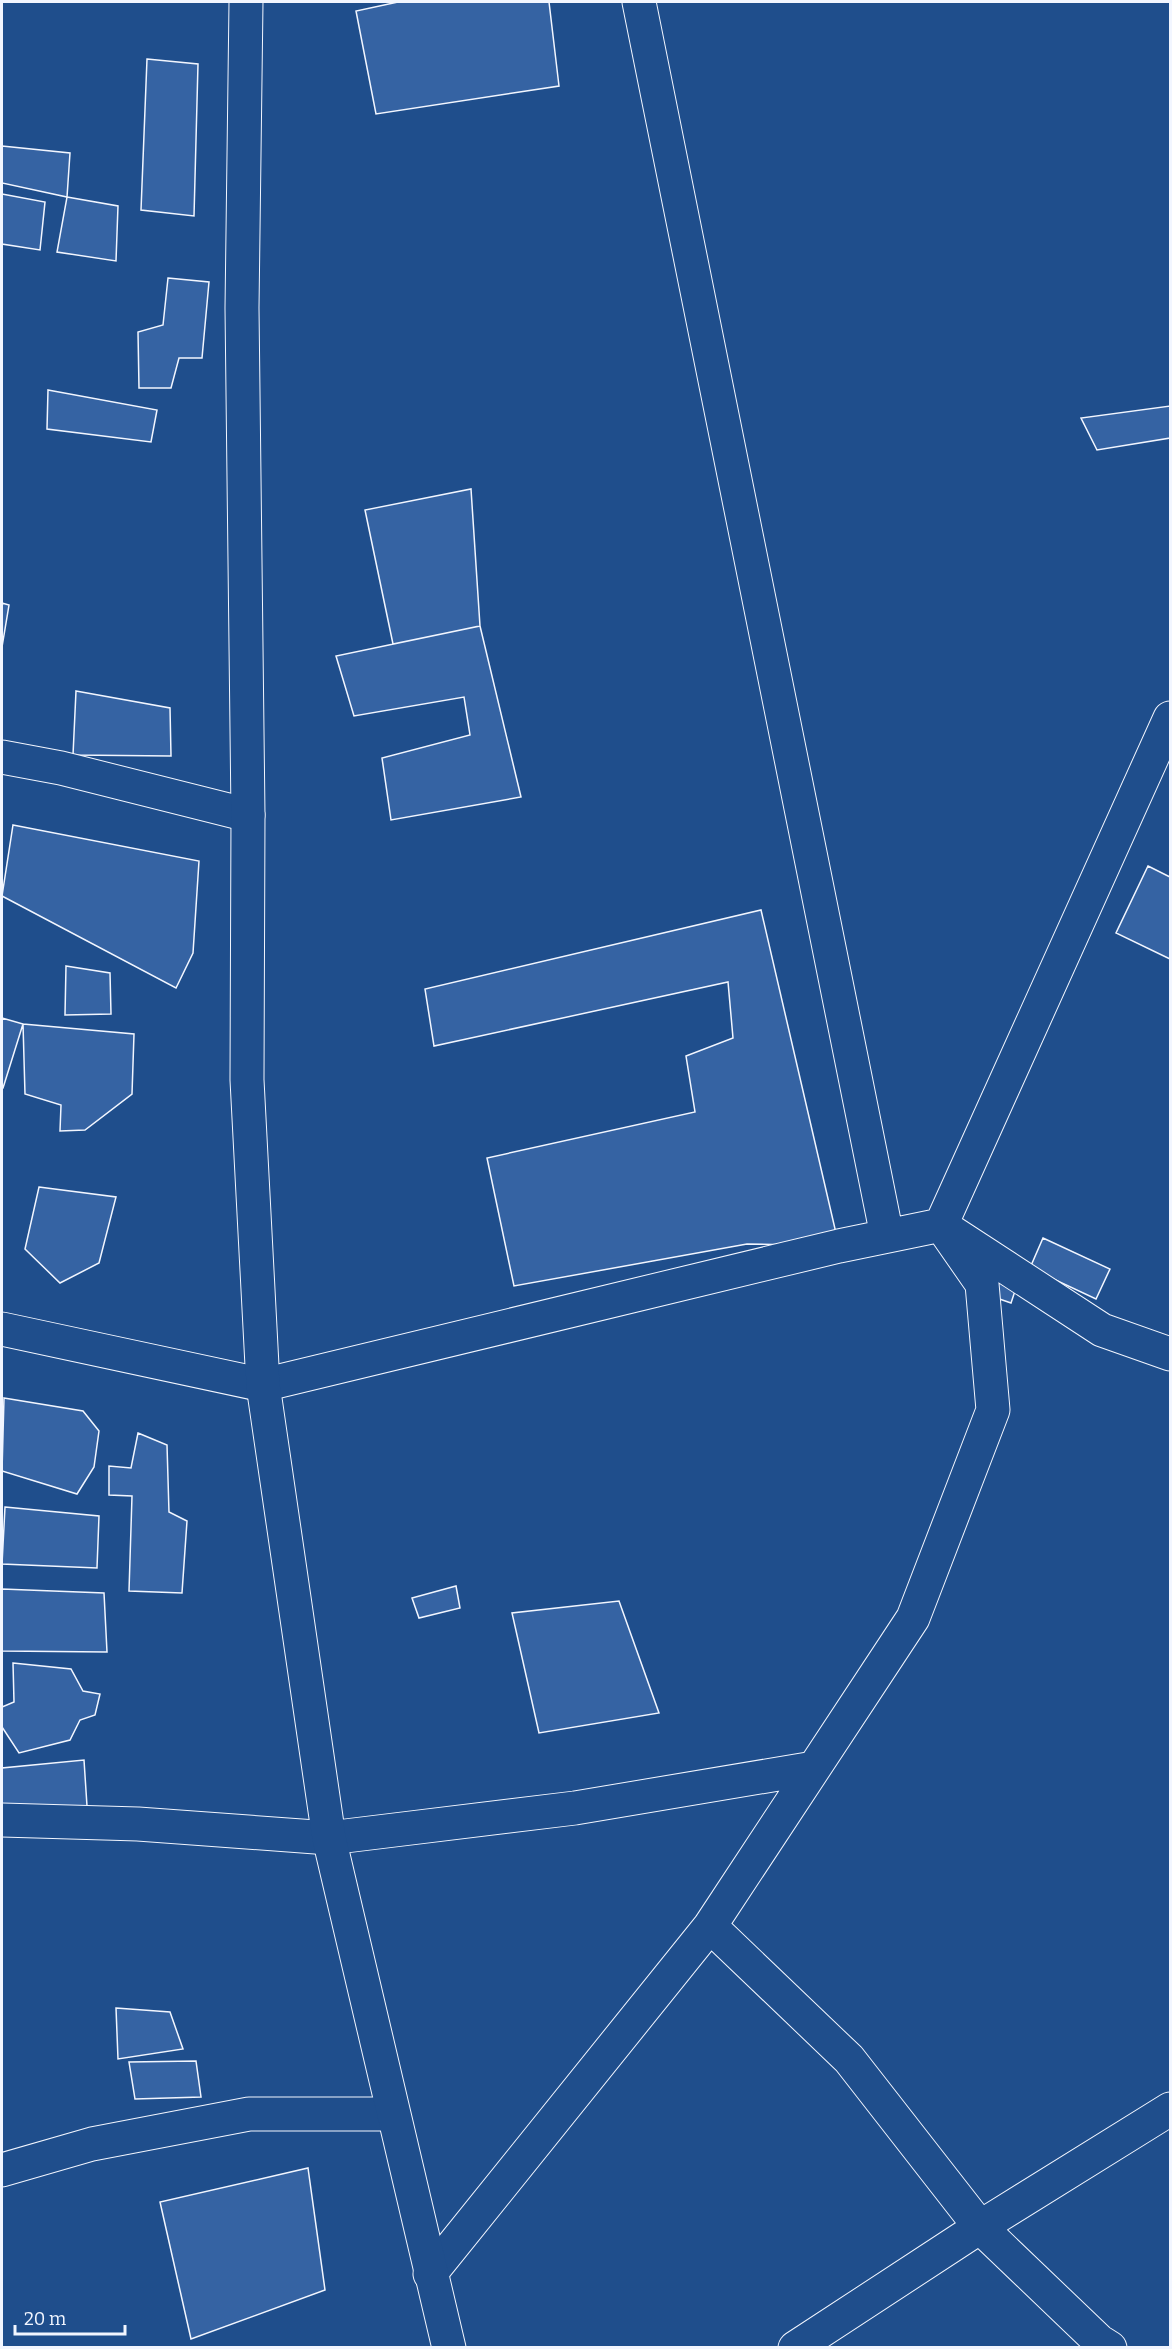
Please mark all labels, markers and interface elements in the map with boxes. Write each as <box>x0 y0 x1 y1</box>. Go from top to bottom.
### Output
scale bar <box>15 2298 124 2336</box>
text: 20 m <box>24 2308 66 2330</box>

